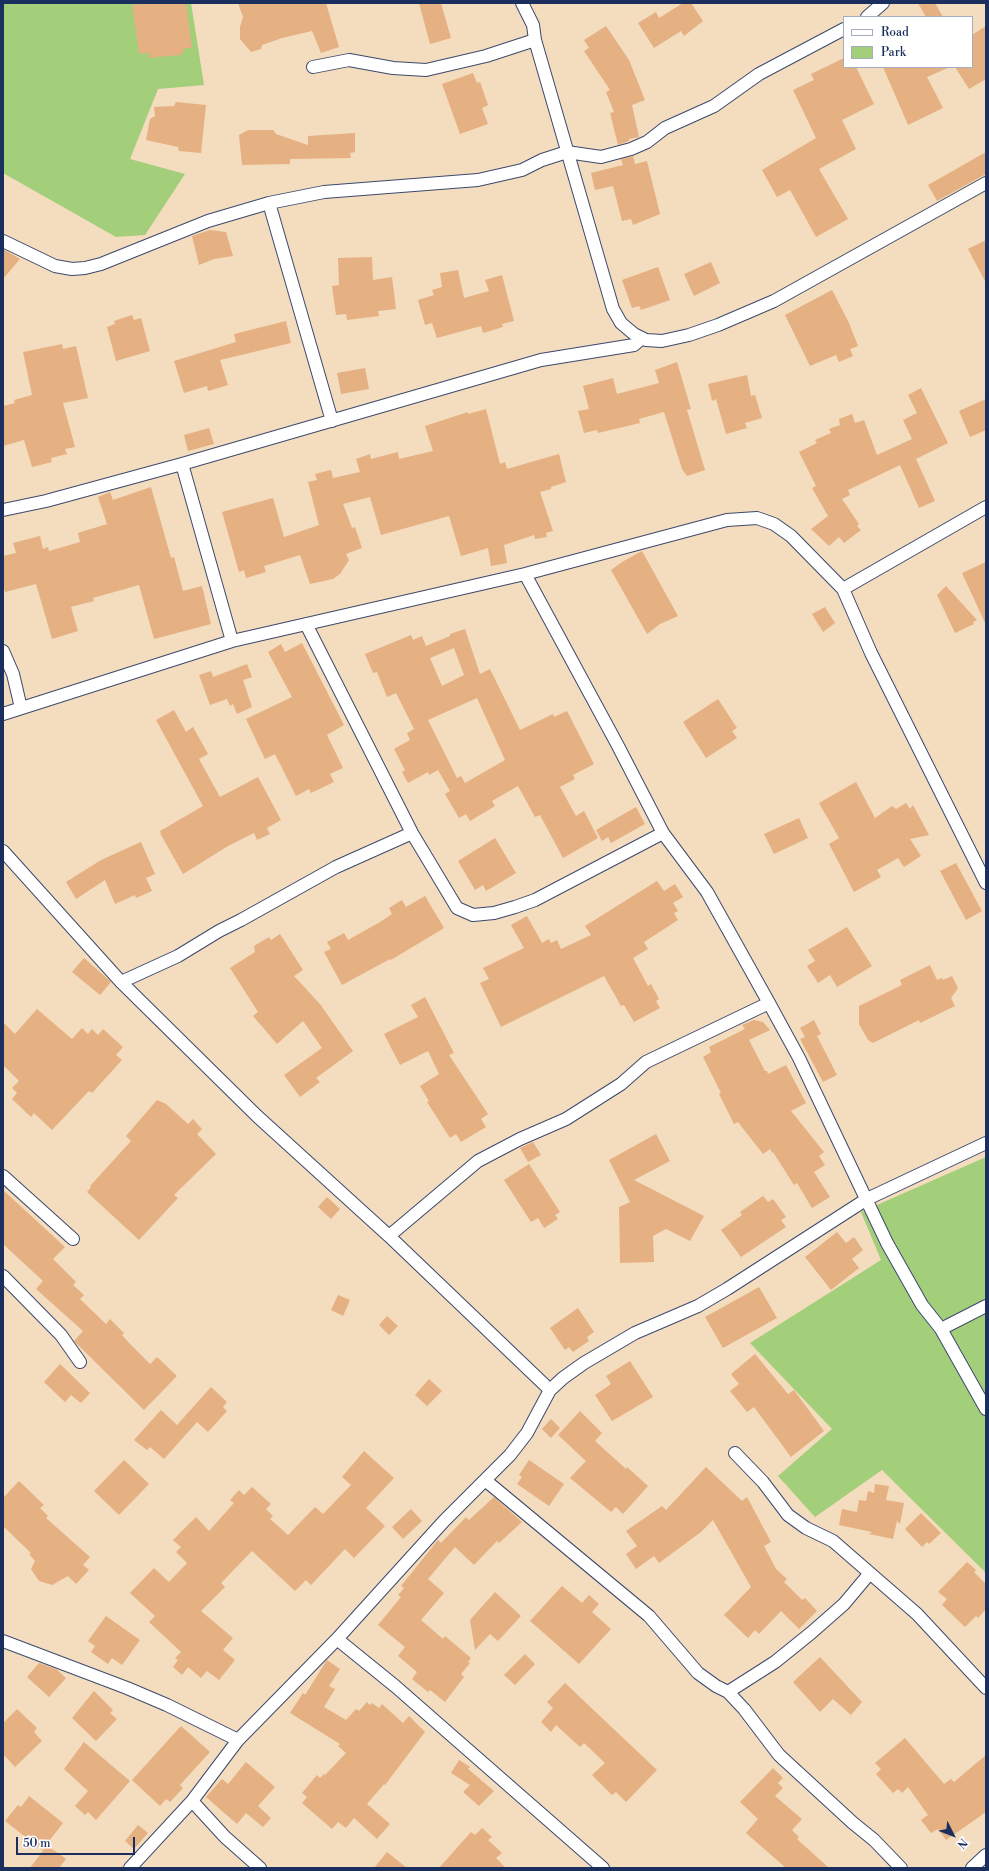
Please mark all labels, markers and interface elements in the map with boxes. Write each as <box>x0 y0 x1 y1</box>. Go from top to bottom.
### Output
legend <box>843 16 973 68</box>
text: Road <box>881 25 909 40</box>
text: Park <box>881 45 906 60</box>
north arrow <box>933 1815 973 1855</box>
scale bar <box>18 1829 137 1855</box>
text: N <box>954 1835 970 1851</box>
text: 50 m <box>23 1836 51 1851</box>

